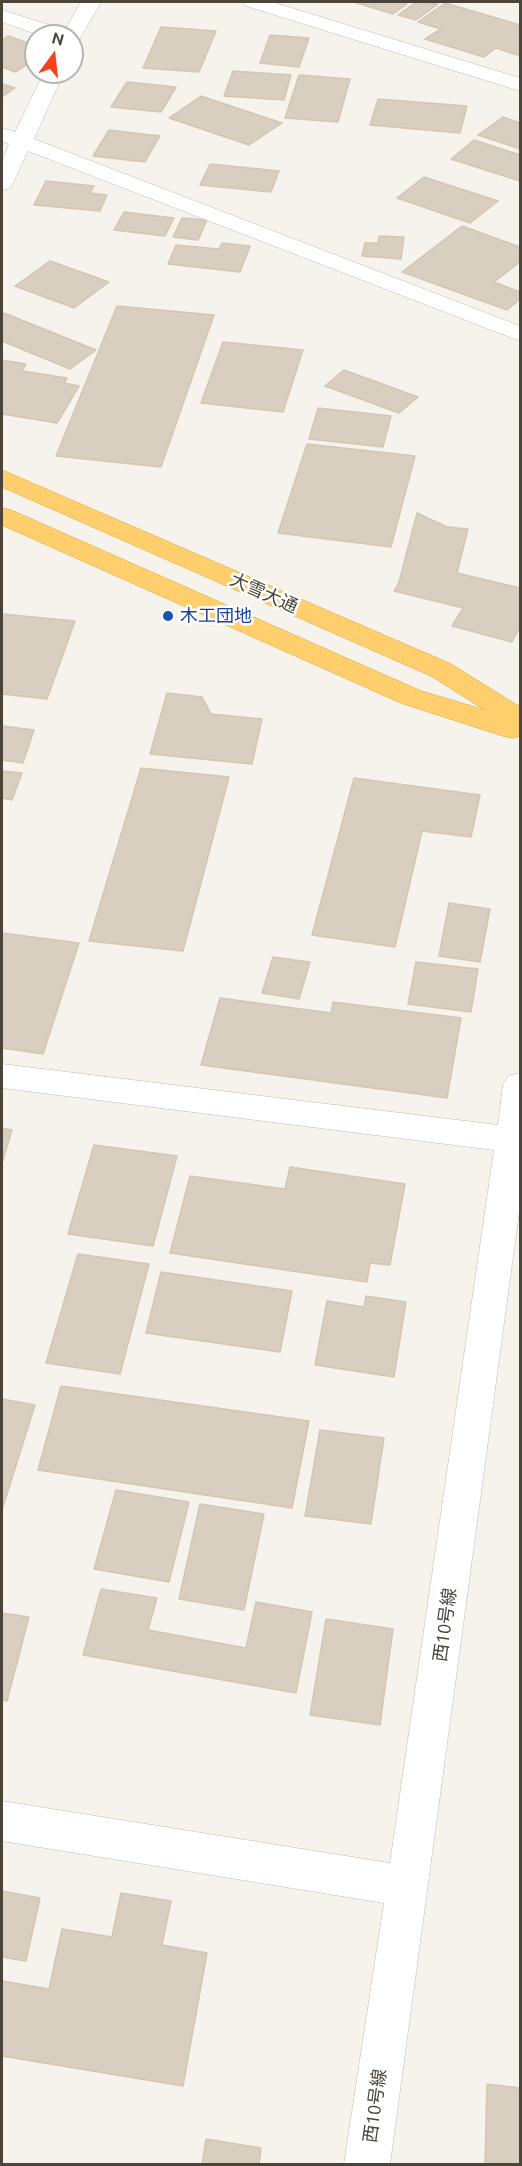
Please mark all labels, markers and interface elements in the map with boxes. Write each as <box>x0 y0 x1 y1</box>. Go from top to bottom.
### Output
north arrow <box>24 24 84 84</box>
text: N <box>50 28 66 49</box>
street label: 大雪大通 <box>227 568 301 618</box>
place label: 木工団地 <box>180 605 252 627</box>
marker: 木工団地 <box>161 609 175 623</box>
street label: 西10号線 <box>429 1587 461 1663</box>
street label: 西10号線 <box>359 2068 391 2144</box>

